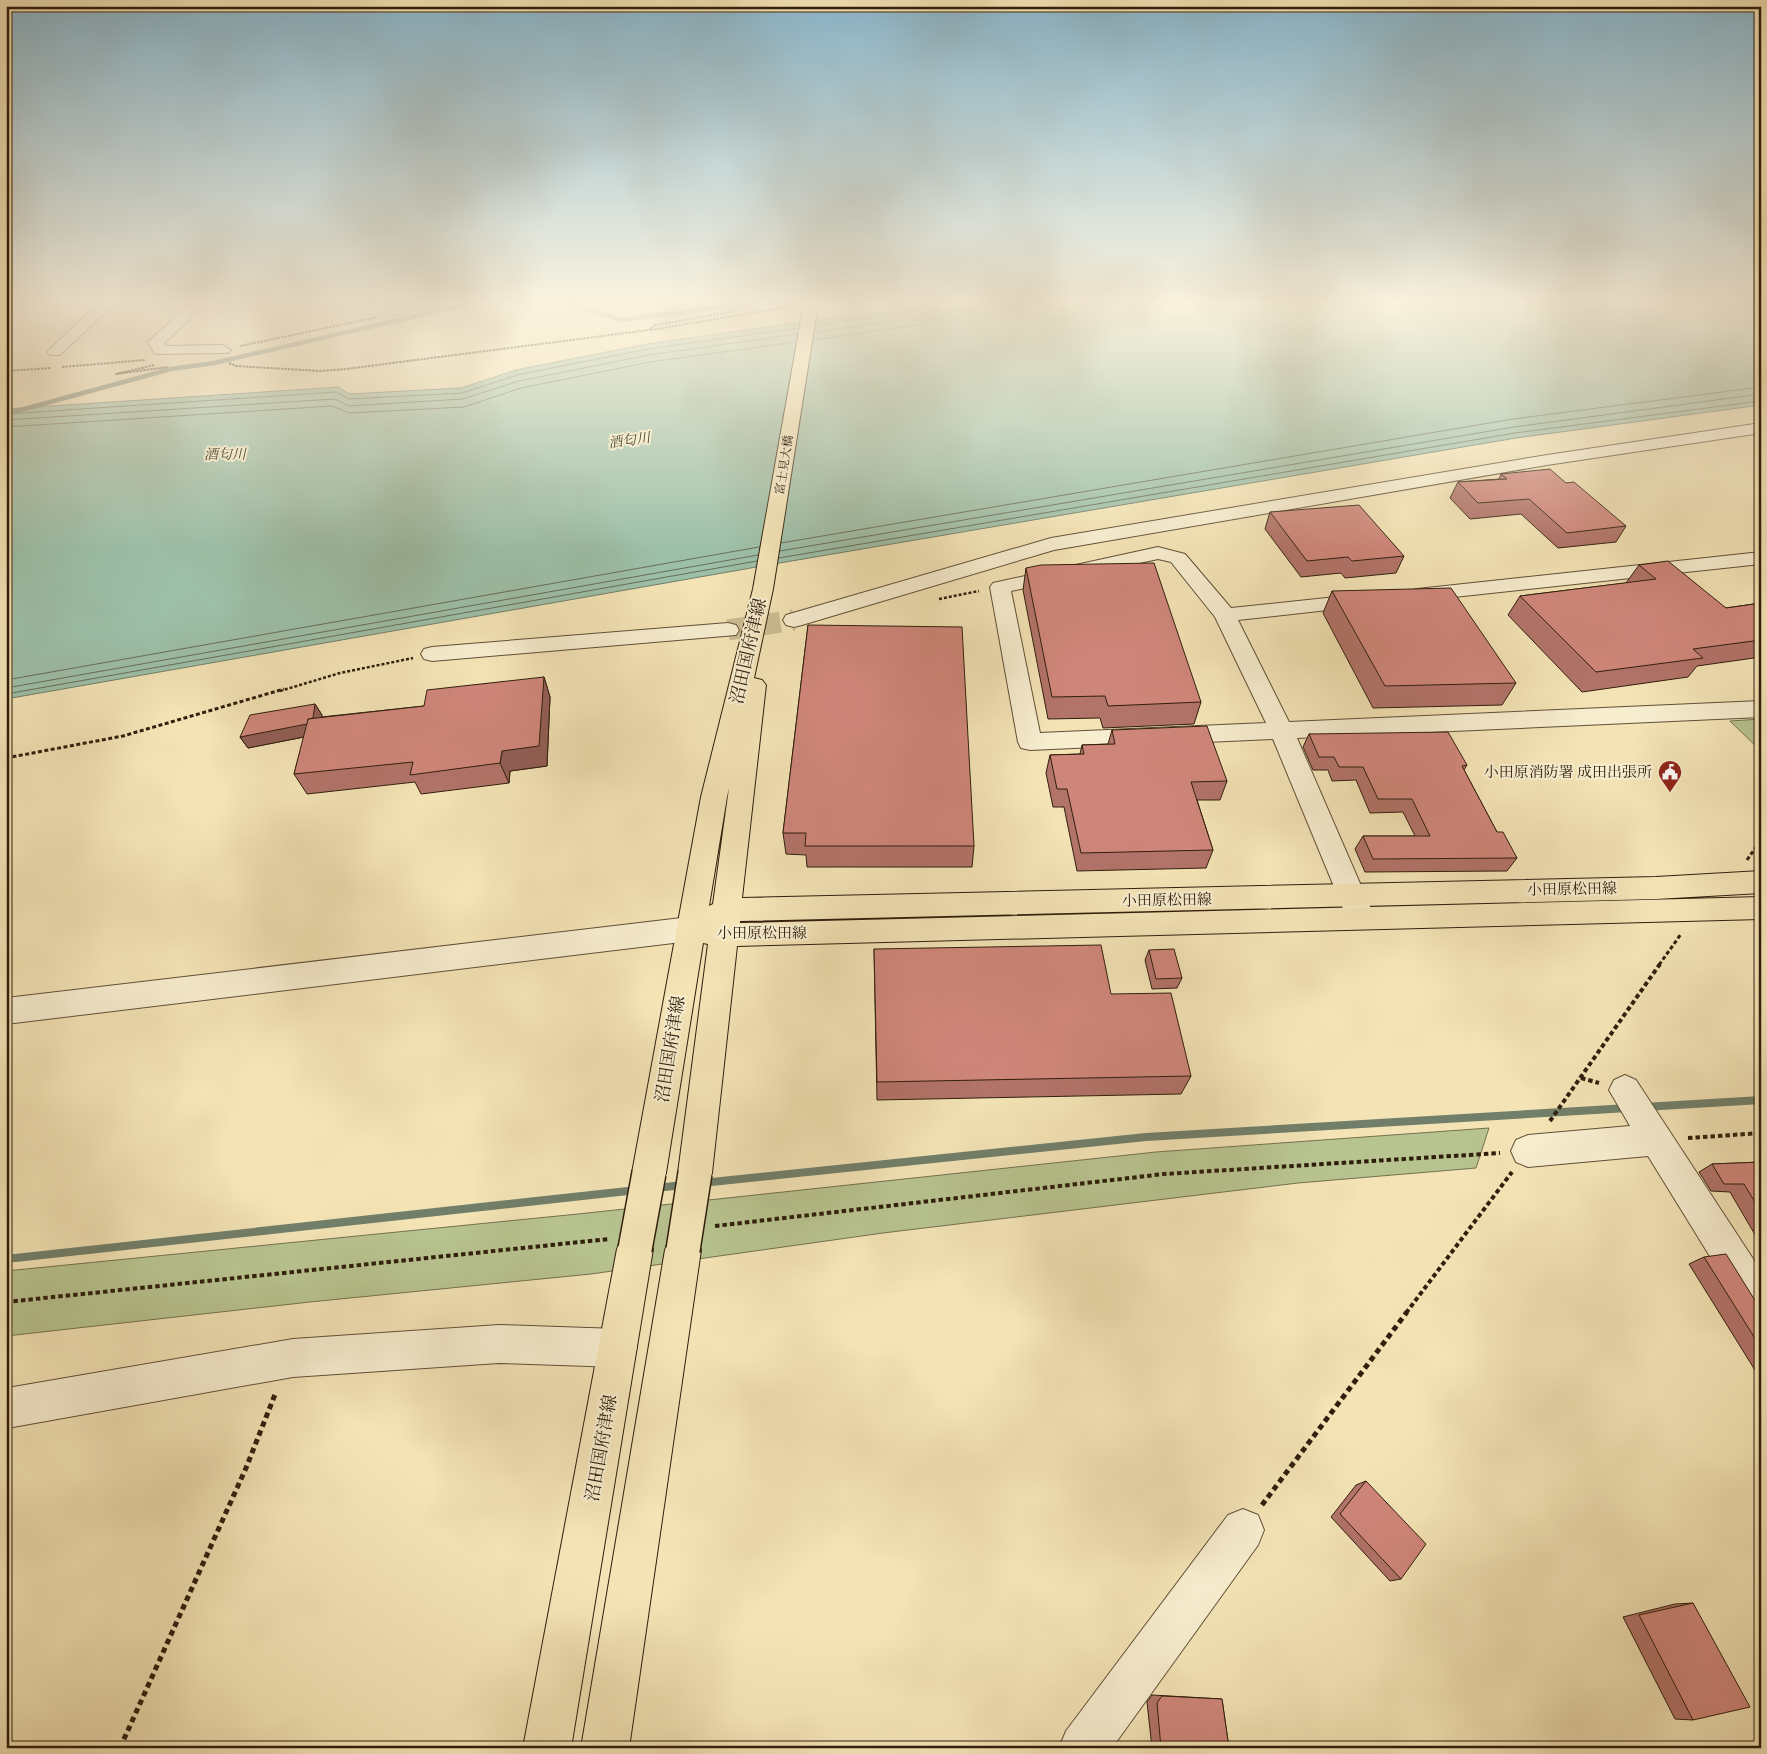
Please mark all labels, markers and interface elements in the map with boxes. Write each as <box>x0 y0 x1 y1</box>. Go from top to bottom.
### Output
water label: 酒匂川 <box>607 427 653 453</box>
street label: 富士見大橋 <box>770 434 797 496</box>
water label: 酒匂川 <box>204 444 248 464</box>
street label: 沼田国府津線 <box>722 595 773 707</box>
public building icon: 小田原消防署 成田出張所 <box>1657 759 1683 793</box>
place label: 小田原消防署 成田出張所 <box>1484 761 1652 782</box>
street label: 小田原松田線 <box>1527 877 1617 900</box>
street label: 小田原松田線 <box>1122 888 1212 911</box>
street label: 小田原松田線 <box>717 922 807 943</box>
street label: 沼田国府津線 <box>648 993 691 1104</box>
street label: 沼田国府津線 <box>578 1392 623 1503</box>

